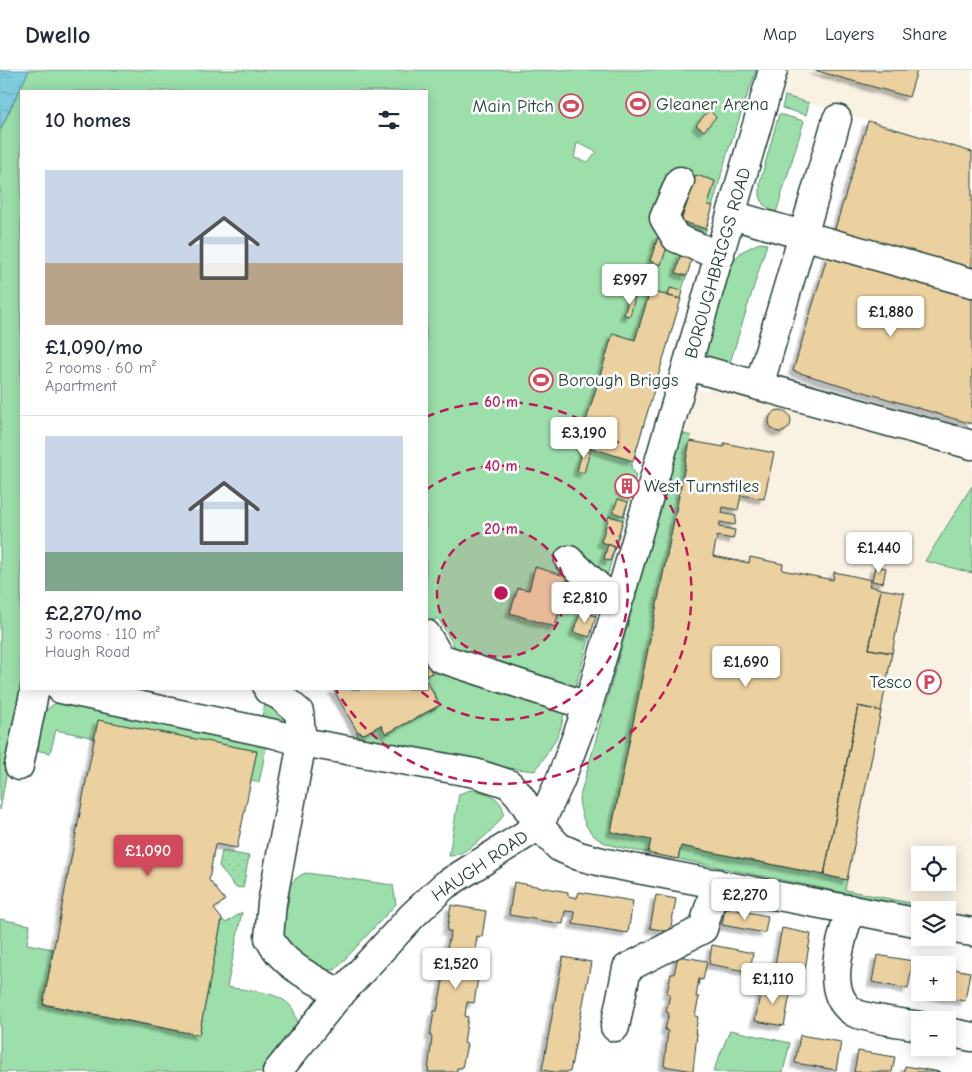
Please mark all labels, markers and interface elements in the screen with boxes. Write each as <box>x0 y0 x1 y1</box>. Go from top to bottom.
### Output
text: Dwello <box>25 21 90 49</box>
text: Map <box>763 24 797 45</box>
text: Layers <box>825 24 874 45</box>
text: Share <box>902 24 947 45</box>
sports icon: Gleaner Arena <box>625 91 651 117</box>
sports icon: Main Pitch <box>558 93 584 119</box>
place label: Gleaner Arena <box>656 94 769 115</box>
place label: Main Pitch <box>472 96 554 117</box>
icon: filters <box>375 106 403 134</box>
text: 10 homes <box>45 108 131 132</box>
street label: BOROUGHBRIGGS ROAD <box>681 165 755 361</box>
icon: home <box>179 203 269 293</box>
pin: £997 <box>600 264 660 306</box>
text: £997 <box>613 271 647 289</box>
pin: £1,880 <box>850 296 932 338</box>
text: £1,880 <box>868 303 914 321</box>
text: £1,090/mo <box>45 335 143 359</box>
text: 2 rooms · 60 m² <box>45 359 156 377</box>
sports icon: Borough Briggs <box>528 367 554 393</box>
place label: Borough Briggs <box>558 370 678 391</box>
text: Apartment <box>45 377 117 395</box>
text: 60 m <box>484 393 518 411</box>
pin: £3,190 <box>543 416 625 459</box>
text: £3,190 <box>561 424 607 442</box>
text: 40 m <box>485 457 518 475</box>
icon: home <box>179 468 269 558</box>
building icon: West Turnstiles <box>614 473 640 499</box>
place label: West Turnstiles <box>644 476 759 497</box>
text: 20 m <box>484 520 518 538</box>
pin: £1,440 <box>838 532 920 574</box>
text: £1,440 <box>857 539 901 557</box>
pin: £2,810 <box>544 582 626 624</box>
centre of rings <box>492 584 510 602</box>
text: £2,810 <box>562 589 608 607</box>
text: £2,270/mo <box>45 601 142 625</box>
text: 3 rooms · 110 m² <box>45 625 160 643</box>
text: Haugh Road <box>45 643 130 661</box>
pin: £1,690 <box>705 646 787 688</box>
text: £1,690 <box>723 653 769 671</box>
parking icon: Tesco <box>916 669 942 695</box>
place label: Tesco <box>869 672 912 693</box>
street label: HAUGH ROAD <box>428 826 532 906</box>
pin: £1,090 <box>107 834 189 877</box>
text: £1,090 <box>125 842 171 860</box>
map controls <box>911 846 956 1056</box>
button: locate <box>911 846 956 891</box>
pin: £2,270 <box>704 878 786 921</box>
text: £2,270 <box>722 886 768 904</box>
button: layers <box>911 901 956 946</box>
pin: £1,520 <box>415 948 497 990</box>
text: £1,520 <box>433 955 479 973</box>
button: + <box>911 956 956 1001</box>
pin: £1,110 <box>732 962 814 1005</box>
text: £1,110 <box>752 970 794 988</box>
button: − <box>911 1011 956 1056</box>

